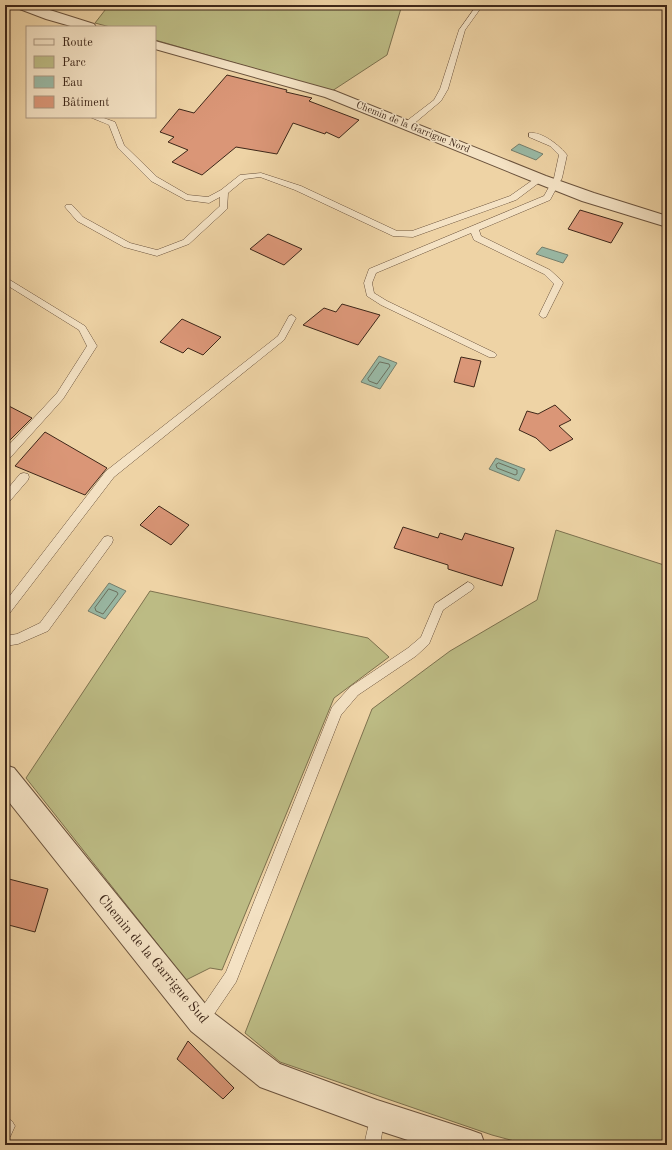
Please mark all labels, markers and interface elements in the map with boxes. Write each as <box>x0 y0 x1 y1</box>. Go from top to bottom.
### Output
legend <box>26 26 156 118</box>
text: Route <box>62 37 93 49</box>
text: Parc <box>62 57 86 69</box>
text: Eau <box>62 77 83 89</box>
text: Bâtiment <box>62 97 109 109</box>
street label: Chemin de la Garrigue Nord <box>355 100 471 154</box>
street label: Chemin de la Garrigue Sud <box>95 892 211 1026</box>

